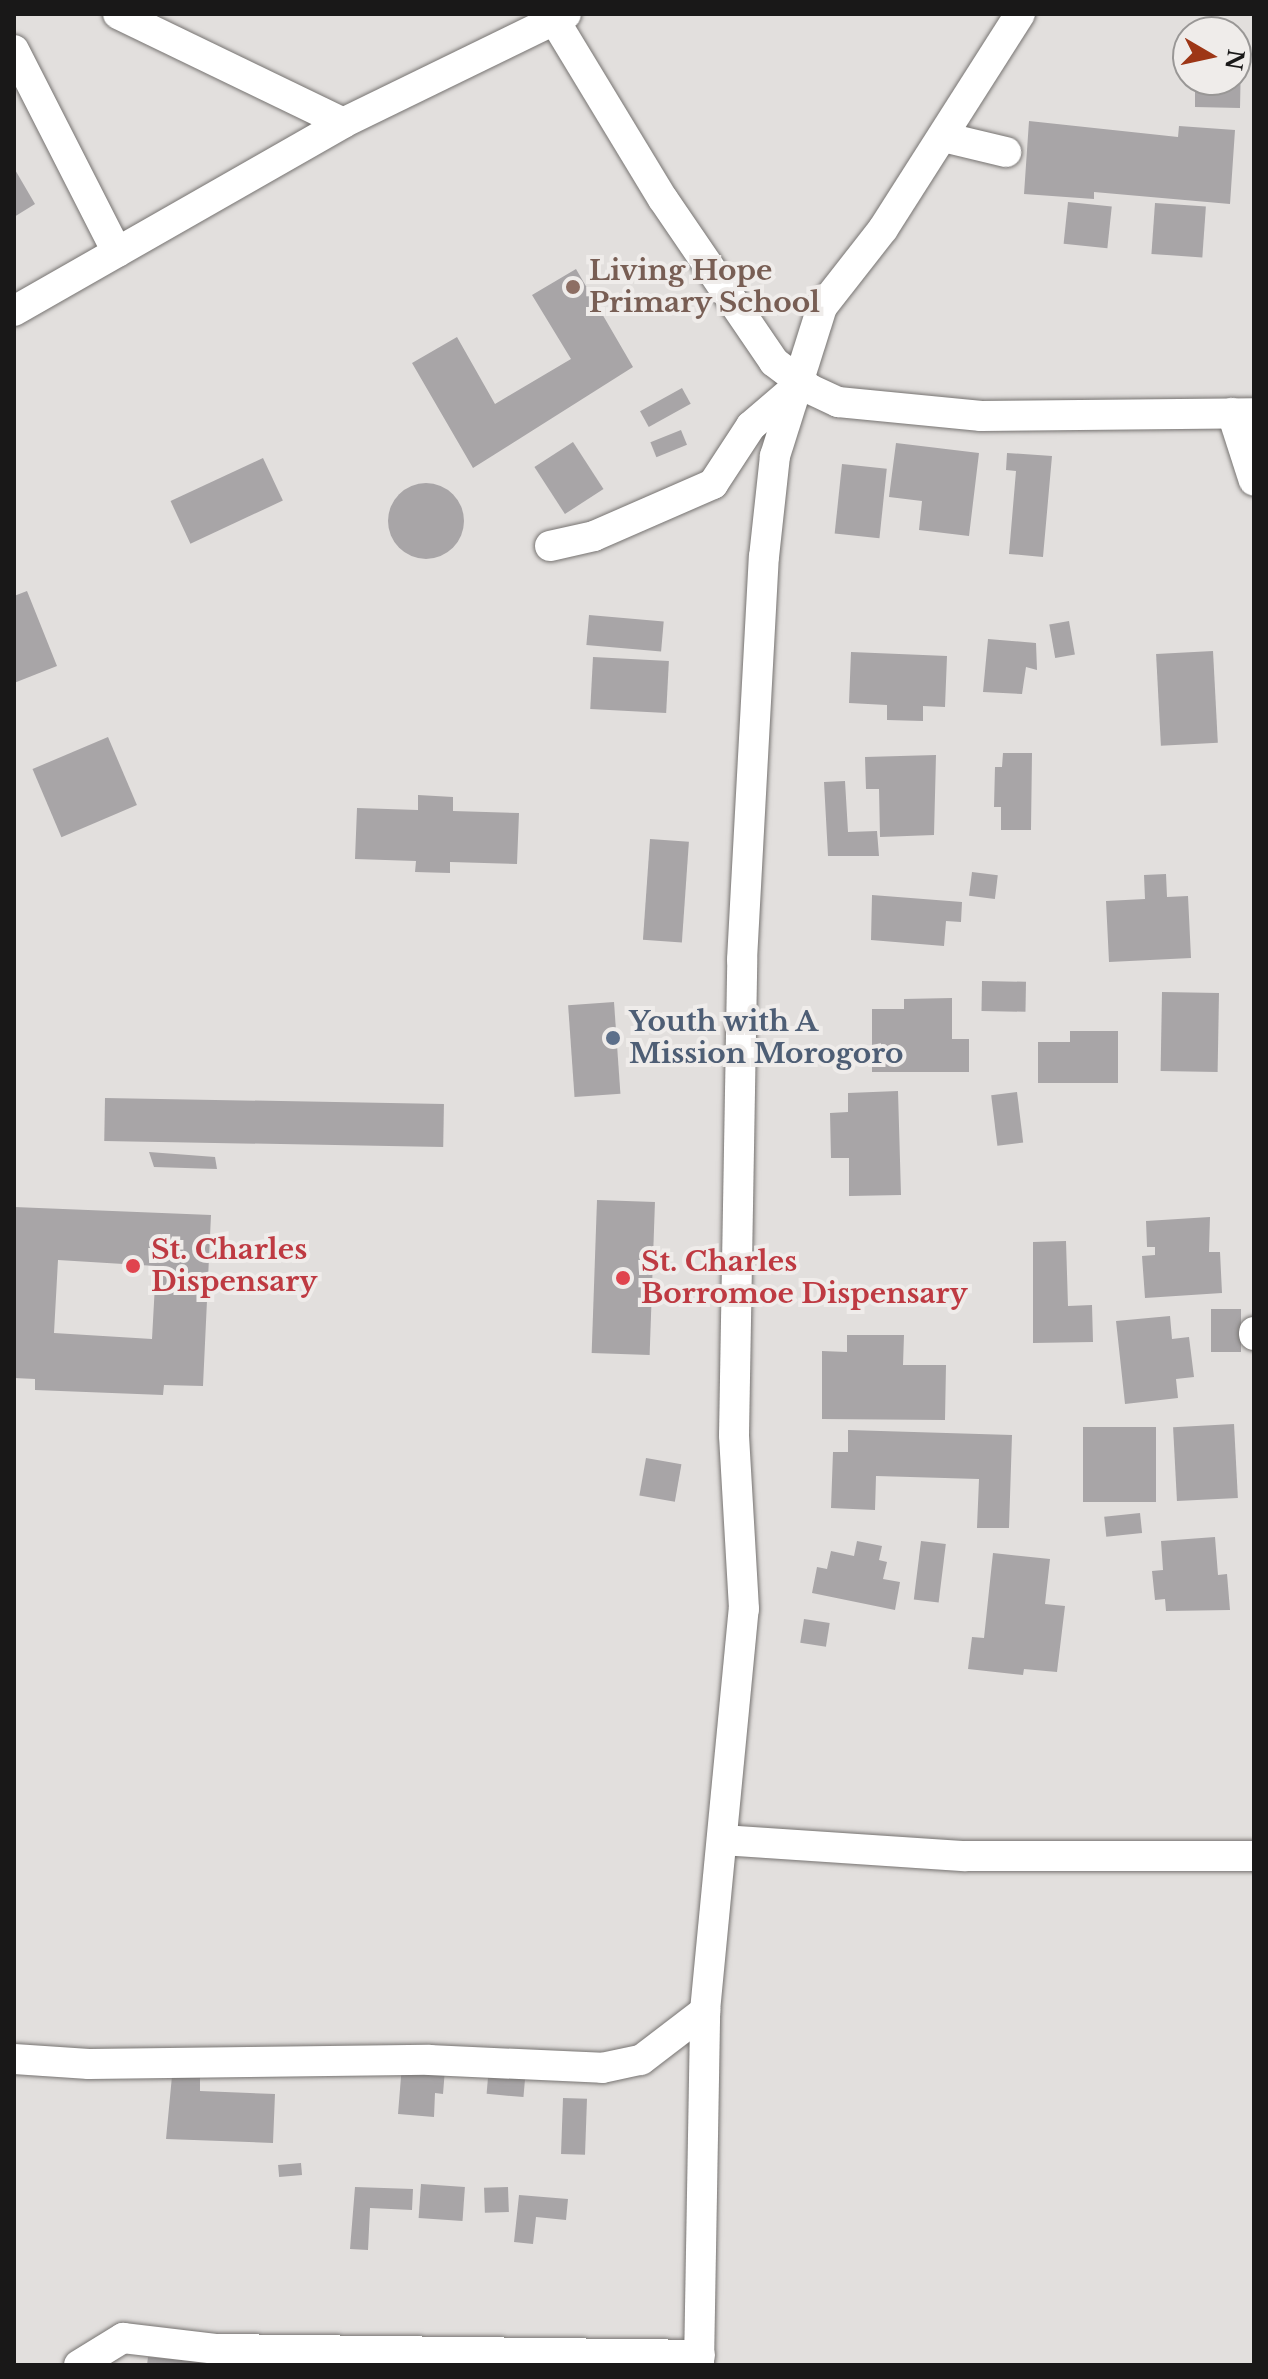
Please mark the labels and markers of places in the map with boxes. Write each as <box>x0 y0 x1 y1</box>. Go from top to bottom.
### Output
place label: Living Hope Primary School <box>589 254 821 320</box>
marker: Living Hope Primary School <box>564 278 582 296</box>
place label: Youth with A Mission Morogoro <box>629 1005 904 1071</box>
marker: Youth with A Mission Morogoro <box>604 1029 622 1047</box>
place label: St. Charles Dispensary <box>151 1233 317 1299</box>
place label: St. Charles Borromoe Dispensary <box>641 1245 968 1311</box>
marker: St. Charles Dispensary <box>122 1255 144 1277</box>
marker: St. Charles Borromoe Dispensary <box>612 1267 634 1289</box>

